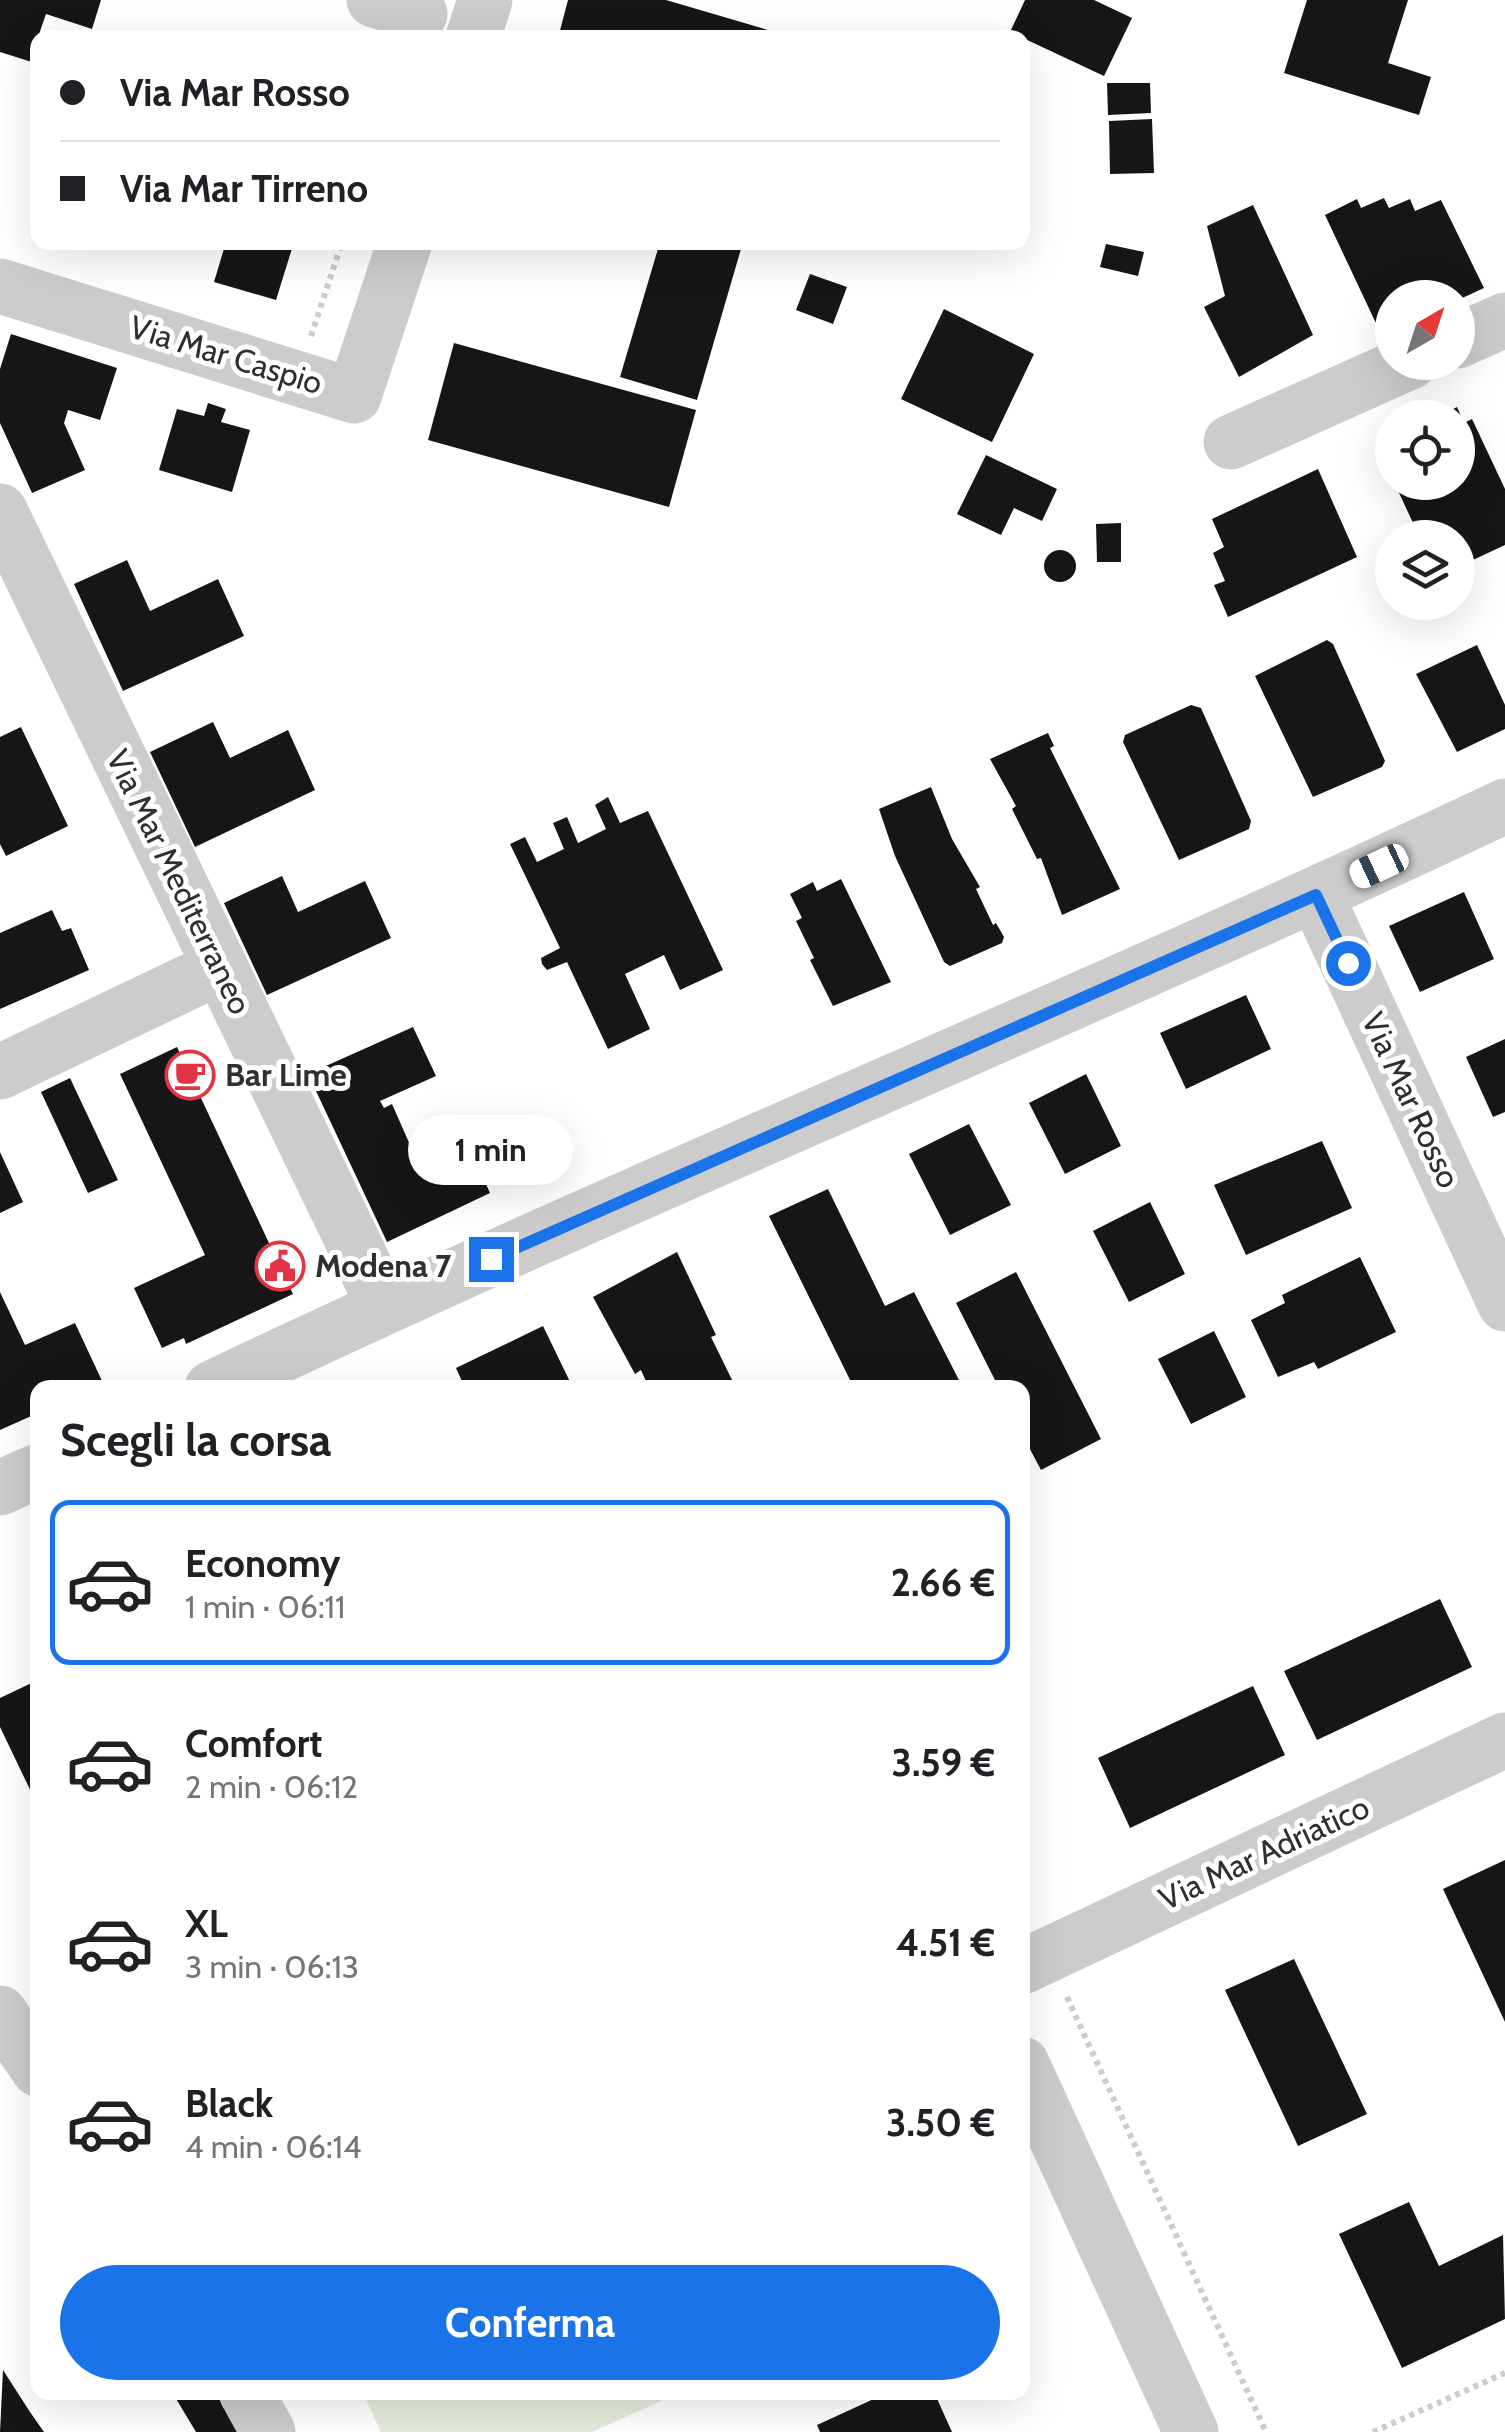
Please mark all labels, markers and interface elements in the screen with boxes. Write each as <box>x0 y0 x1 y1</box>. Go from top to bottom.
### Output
text: Via Mar Rosso <box>120 69 350 116</box>
text: Via Mar Tirreno <box>120 165 368 212</box>
north arrow <box>1375 280 1475 380</box>
map controls <box>1375 280 1475 620</box>
street label: Via Mar Caspio <box>125 307 327 402</box>
button: locate <box>1375 400 1475 500</box>
button: layers <box>1375 520 1475 620</box>
street label: Via Mar Mediterraneo <box>98 743 260 1020</box>
car <box>1345 840 1413 892</box>
route start <box>1326 941 1371 986</box>
street label: Via Mar Rosso <box>1354 1006 1469 1194</box>
cafe icon: Bar Lime <box>164 1049 216 1101</box>
place label: Bar Lime <box>225 1055 347 1094</box>
callout: 1 min <box>408 1114 574 1184</box>
text: 1 min <box>454 1130 527 1169</box>
route end <box>469 1237 514 1282</box>
public building icon: Modena 7 <box>254 1240 306 1292</box>
place label: Modena 7 <box>315 1246 452 1285</box>
text: Scegli la corsa <box>60 1413 332 1467</box>
icon: car <box>65 1538 155 1628</box>
text: Economy <box>185 1540 340 1587</box>
text: 2.66 € <box>891 1559 995 1606</box>
text: 1 min · 06:11 <box>185 1587 345 1626</box>
icon: car <box>65 1718 155 1808</box>
text: Comfort <box>185 1720 322 1767</box>
text: 3.59 € <box>891 1739 995 1786</box>
text: 2 min · 06:12 <box>185 1767 358 1806</box>
street label: Via Mar Adriatico <box>1153 1787 1375 1918</box>
icon: car <box>65 1898 155 1988</box>
text: XL <box>185 1900 228 1947</box>
text: 4.51 € <box>896 1919 995 1966</box>
text: 3 min · 06:13 <box>185 1947 359 1986</box>
icon: car <box>65 2078 155 2168</box>
text: Black <box>185 2080 273 2127</box>
text: 3.50 € <box>886 2099 995 2146</box>
text: 4 min · 06:14 <box>185 2127 362 2166</box>
button: Conferma <box>60 2265 1000 2380</box>

